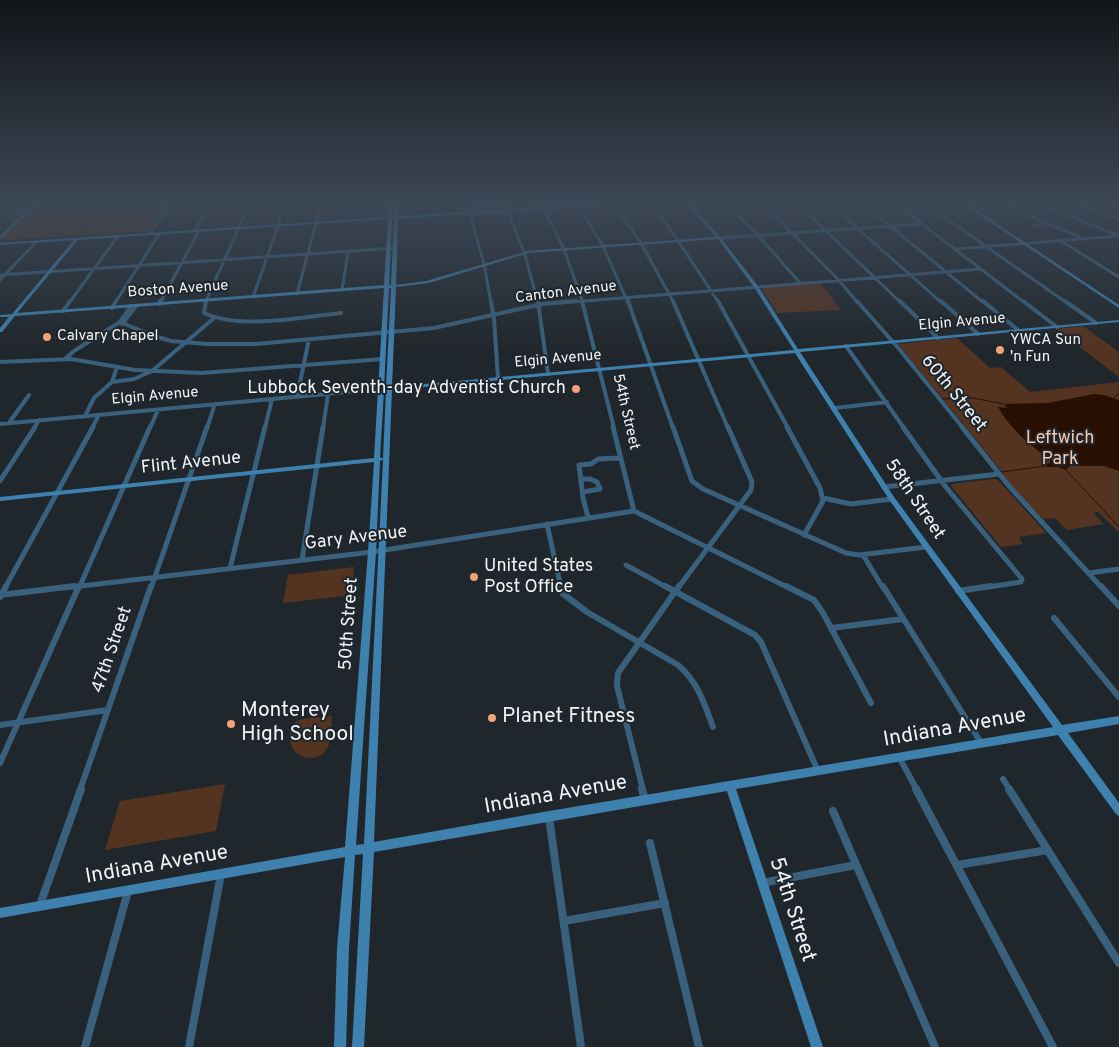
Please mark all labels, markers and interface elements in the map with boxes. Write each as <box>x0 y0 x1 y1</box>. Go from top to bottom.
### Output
street label: Boston Avenue <box>127 277 229 303</box>
street label: Canton Avenue <box>514 278 618 308</box>
street label: Elgin Avenue <box>918 310 1006 336</box>
place label: Calvary Chapel <box>57 328 158 346</box>
marker: Calvary Chapel <box>41 331 53 343</box>
place label: YWCA Sun 'n Fun <box>1010 332 1081 367</box>
marker: YWCA Sun 'n Fun <box>994 344 1006 356</box>
street label: Elgin Avenue <box>514 347 602 373</box>
street label: 60th Street <box>915 351 991 437</box>
street label: 54th Street <box>608 372 642 452</box>
place label: Lubbock Seventh-day Adventist Church <box>247 378 566 400</box>
marker: Lubbock Seventh-day Adventist Church <box>570 383 582 395</box>
street label: Elgin Avenue <box>111 384 199 410</box>
park label: Leftwich Park <box>1026 428 1094 470</box>
street label: Flint Avenue <box>140 448 242 480</box>
street label: 58th Street <box>879 456 949 544</box>
street label: Gary Avenue <box>303 522 409 556</box>
place label: United States Post Office <box>484 556 593 598</box>
marker: United States Post Office <box>468 571 480 583</box>
street label: 50th Street <box>336 577 364 671</box>
street label: 47th Street <box>88 604 138 696</box>
place label: Monterey High School <box>241 699 354 749</box>
street label: Indiana Avenue <box>882 704 1028 754</box>
place label: Planet Fitness <box>502 705 635 731</box>
marker: Planet Fitness <box>486 712 498 724</box>
marker: Monterey High School <box>225 718 237 730</box>
street label: Indiana Avenue <box>483 771 629 821</box>
street label: Indiana Avenue <box>84 841 230 891</box>
street label: 54th Street <box>762 854 820 966</box>

